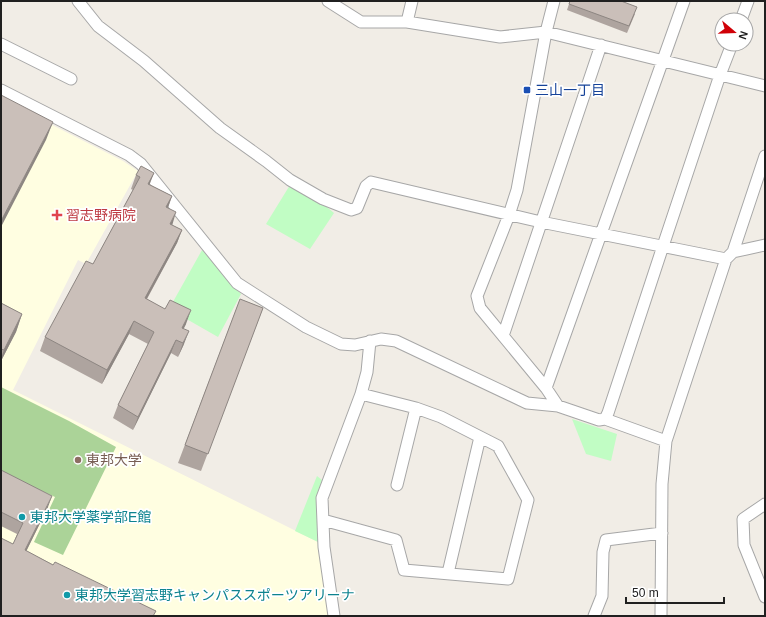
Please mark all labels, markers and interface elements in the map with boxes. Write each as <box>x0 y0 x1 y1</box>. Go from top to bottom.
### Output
north arrow <box>714 12 754 52</box>
text: N <box>736 30 750 41</box>
place label: 三山一丁目 <box>535 82 605 98</box>
marker: 三山一丁目 <box>522 85 532 95</box>
place label: 習志野病院 <box>66 207 136 223</box>
marker: 習志野病院 <box>51 209 63 221</box>
place label: 東邦大学 <box>86 452 142 468</box>
marker: 東邦大学 <box>73 455 83 465</box>
place label: 東邦大学薬学部E館 <box>30 509 151 525</box>
marker: 東邦大学薬学部E館 <box>17 512 27 522</box>
scale bar <box>626 579 724 605</box>
text: 50 m <box>632 586 659 600</box>
place label: 東邦大学習志野キャンパススポーツアリーナ <box>75 587 355 603</box>
marker: 東邦大学習志野キャンパススポーツアリーナ <box>62 590 72 600</box>

